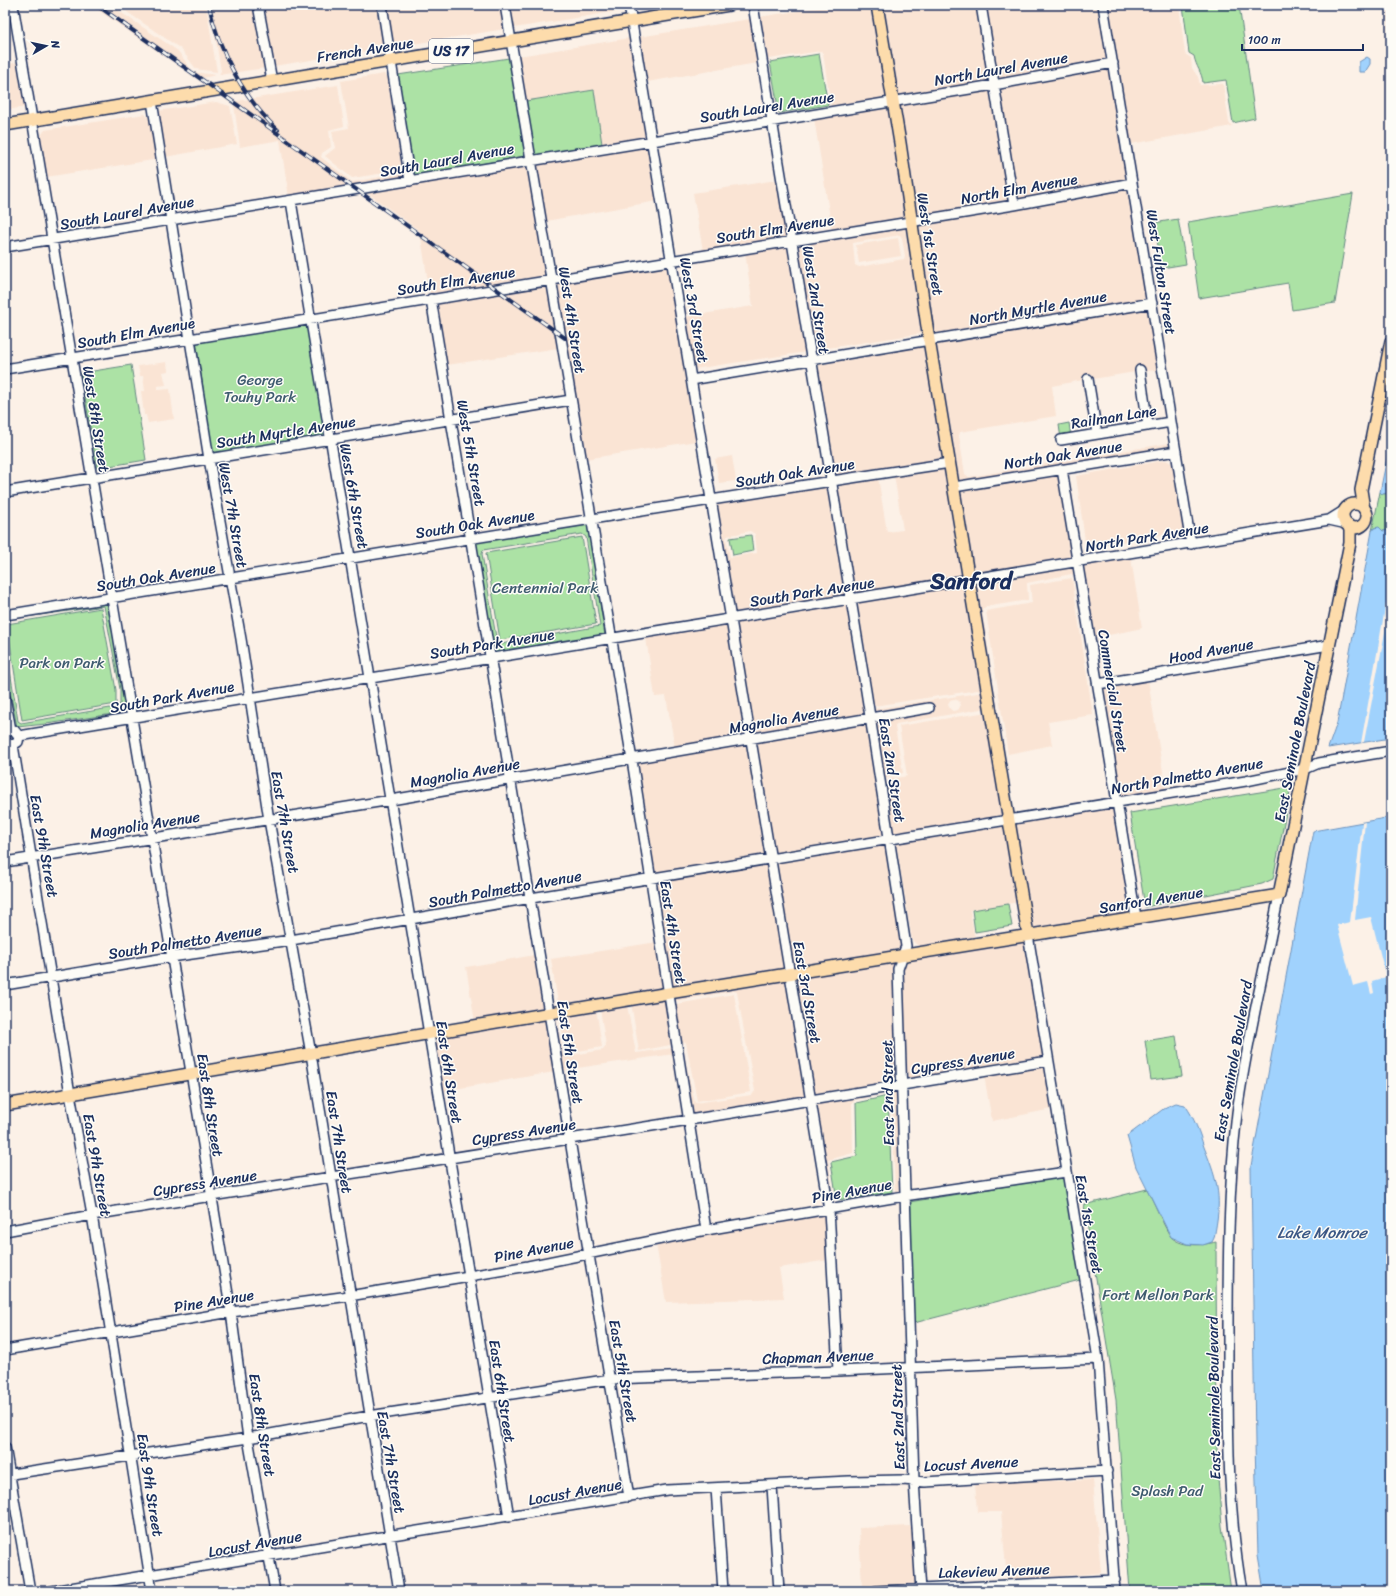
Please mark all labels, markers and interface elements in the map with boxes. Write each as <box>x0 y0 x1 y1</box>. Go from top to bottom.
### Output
north arrow <box>26 26 66 66</box>
scale bar <box>1242 26 1363 52</box>
text: 100 m <box>1248 29 1281 51</box>
street label: French Avenue <box>315 30 415 70</box>
text: N <box>45 38 65 50</box>
road number: US 17 <box>429 39 473 63</box>
street label: North Laurel Avenue <box>932 44 1070 94</box>
street label: South Laurel Avenue <box>698 83 836 130</box>
street label: South Laurel Avenue <box>378 135 516 185</box>
street label: North Elm Avenue <box>958 166 1080 212</box>
street label: South Laurel Avenue <box>58 188 196 238</box>
street label: West 1st Street <box>909 191 951 298</box>
street label: South Elm Avenue <box>714 207 836 251</box>
street label: West Fulton Street <box>1138 207 1184 337</box>
street label: West 2nd Street <box>795 244 837 356</box>
street label: West 3rd Street <box>672 255 716 365</box>
street label: South Elm Avenue <box>395 259 517 303</box>
street label: West 4th Street <box>551 265 593 376</box>
street label: North Myrtle Avenue <box>967 283 1109 333</box>
street label: South Elm Avenue <box>75 310 197 356</box>
street label: West 8th Street <box>75 364 117 475</box>
park label: George Touhy Park <box>224 367 297 410</box>
street label: Railman Lane <box>1069 397 1159 437</box>
street label: West 5th Street <box>449 398 493 509</box>
street label: South Myrtle Avenue <box>214 408 358 456</box>
street label: North Oak Avenue <box>1002 433 1124 477</box>
street label: West 6th Street <box>332 441 376 551</box>
street label: South Oak Avenue <box>734 451 856 495</box>
street label: West 7th Street <box>211 460 255 570</box>
street label: South Oak Avenue <box>414 502 536 546</box>
street label: North Park Avenue <box>1083 514 1211 560</box>
street label: South Oak Avenue <box>95 555 217 599</box>
district label: Sanford <box>929 561 1014 602</box>
street label: South Park Avenue <box>748 569 876 615</box>
park label: Centennial Park <box>492 575 599 601</box>
street label: South Park Avenue <box>428 621 556 667</box>
street label: Commercial Street <box>1090 628 1136 755</box>
street label: Hood Avenue <box>1167 631 1256 671</box>
park label: Park on Park <box>19 650 105 676</box>
street label: East Seminole Boulevard <box>1267 658 1324 825</box>
street label: South Park Avenue <box>108 673 236 721</box>
street label: Magnolia Avenue <box>727 696 841 741</box>
street label: East 2nd Street <box>871 716 913 825</box>
street label: Magnolia Avenue <box>408 750 522 795</box>
street label: North Palmetto Avenue <box>1109 750 1265 802</box>
street label: East 7th Street <box>263 769 307 876</box>
street label: East 9th Street <box>22 792 66 900</box>
street label: Magnolia Avenue <box>88 803 202 847</box>
street label: South Palmetto Avenue <box>426 863 584 915</box>
street label: East 4th Street <box>652 878 694 986</box>
street label: Sanford Avenue <box>1097 879 1205 921</box>
street label: South Palmetto Avenue <box>106 917 264 967</box>
street label: East 3rd Street <box>785 939 829 1046</box>
street label: East Seminole Boulevard <box>1206 977 1260 1144</box>
street label: East 5th Street <box>549 998 591 1106</box>
street label: East 6th Street <box>428 1019 470 1126</box>
street label: East 2nd Street <box>874 1039 902 1146</box>
street label: Cypress Avenue <box>909 1040 1017 1082</box>
street label: East 8th Street <box>189 1052 231 1159</box>
street label: East 7th Street <box>318 1089 360 1196</box>
street label: East 9th Street <box>75 1111 119 1219</box>
street label: Cypress Avenue <box>470 1111 578 1153</box>
street label: Cypress Avenue <box>151 1162 259 1204</box>
street label: Pine Avenue <box>810 1171 894 1211</box>
street label: East 1st Street <box>1067 1172 1111 1276</box>
water label: Lake Monroe <box>1277 1218 1368 1247</box>
street label: Pine Avenue <box>492 1229 576 1270</box>
street label: Pine Avenue <box>172 1282 256 1320</box>
park label: Fort Mellon Park <box>1102 1282 1215 1308</box>
street label: East Seminole Boulevard <box>1200 1315 1228 1480</box>
street label: East 5th Street <box>601 1317 645 1425</box>
street label: East 6th Street <box>481 1338 523 1445</box>
street label: Chapman Avenue <box>762 1342 875 1372</box>
street label: East 2nd Street <box>883 1363 913 1470</box>
street label: East 8th Street <box>241 1372 283 1479</box>
street label: East 7th Street <box>369 1409 413 1516</box>
street label: East 9th Street <box>129 1431 171 1539</box>
street label: Locust Avenue <box>923 1449 1019 1479</box>
street label: Locust Avenue <box>526 1471 624 1513</box>
park label: Splash Pad <box>1131 1478 1204 1504</box>
street label: Locust Avenue <box>206 1523 304 1565</box>
street label: Lakeview Avenue <box>938 1556 1050 1586</box>

